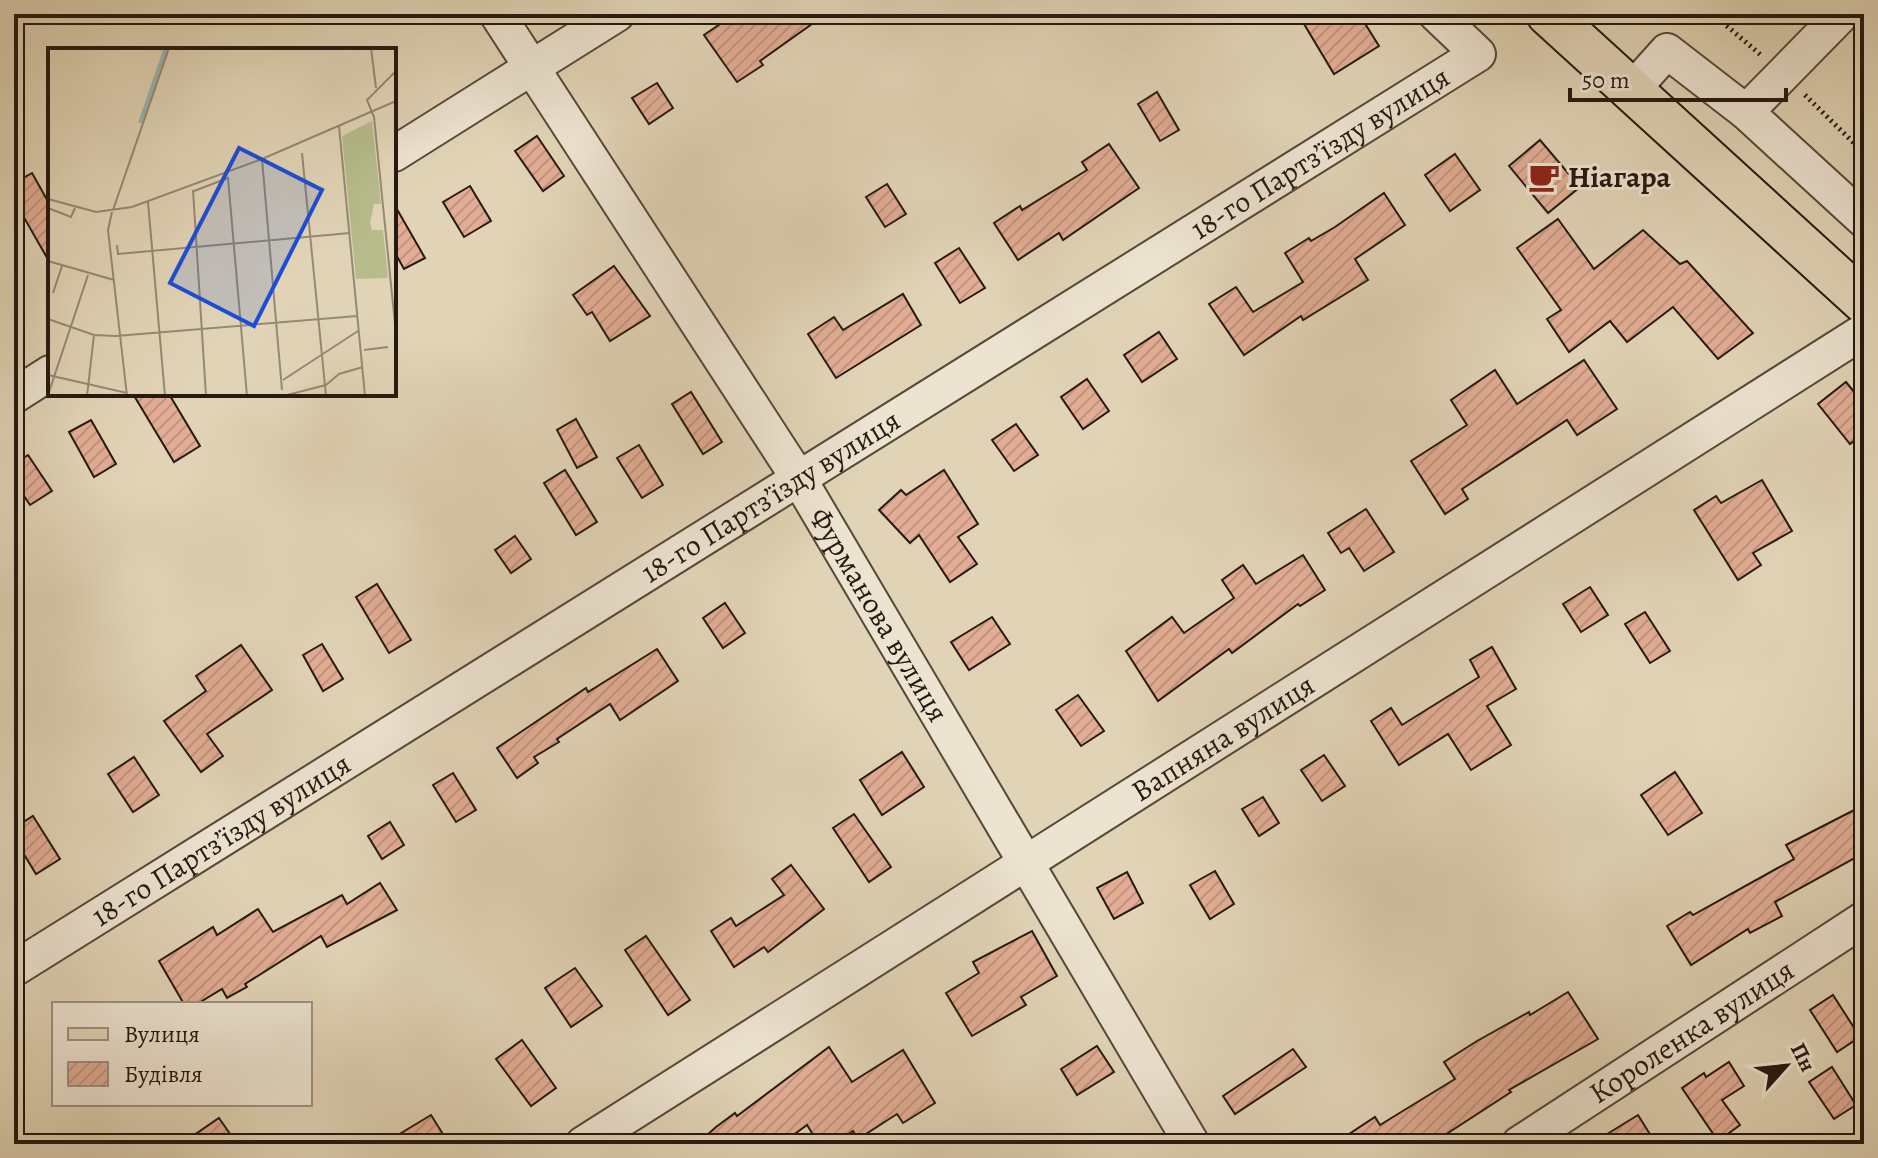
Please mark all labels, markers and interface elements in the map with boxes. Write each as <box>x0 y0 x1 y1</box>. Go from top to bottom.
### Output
inset map <box>48 48 396 396</box>
scale bar <box>1570 52 1786 102</box>
street label: 18-го Партз’їзду вулиця <box>1183 57 1457 249</box>
text: 50 m <box>1582 64 1630 96</box>
place label: Ніагара <box>1568 157 1672 197</box>
cafe icon: Ніагара <box>1527 160 1561 194</box>
street label: 18-го Партз’їзду вулиця <box>633 400 907 592</box>
street label: Фурманова вулиця <box>800 500 958 729</box>
street label: Вапняна вулиця <box>1124 665 1322 811</box>
street label: 18-го Партз’їзду вулиця <box>84 744 358 936</box>
street label: Короленка вулиця <box>1581 950 1802 1113</box>
legend <box>52 1002 312 1106</box>
text: Вулиця <box>124 1018 200 1050</box>
north arrow <box>1746 1026 1826 1106</box>
text: Пн <box>1783 1038 1823 1077</box>
text: Будівля <box>124 1058 203 1090</box>

